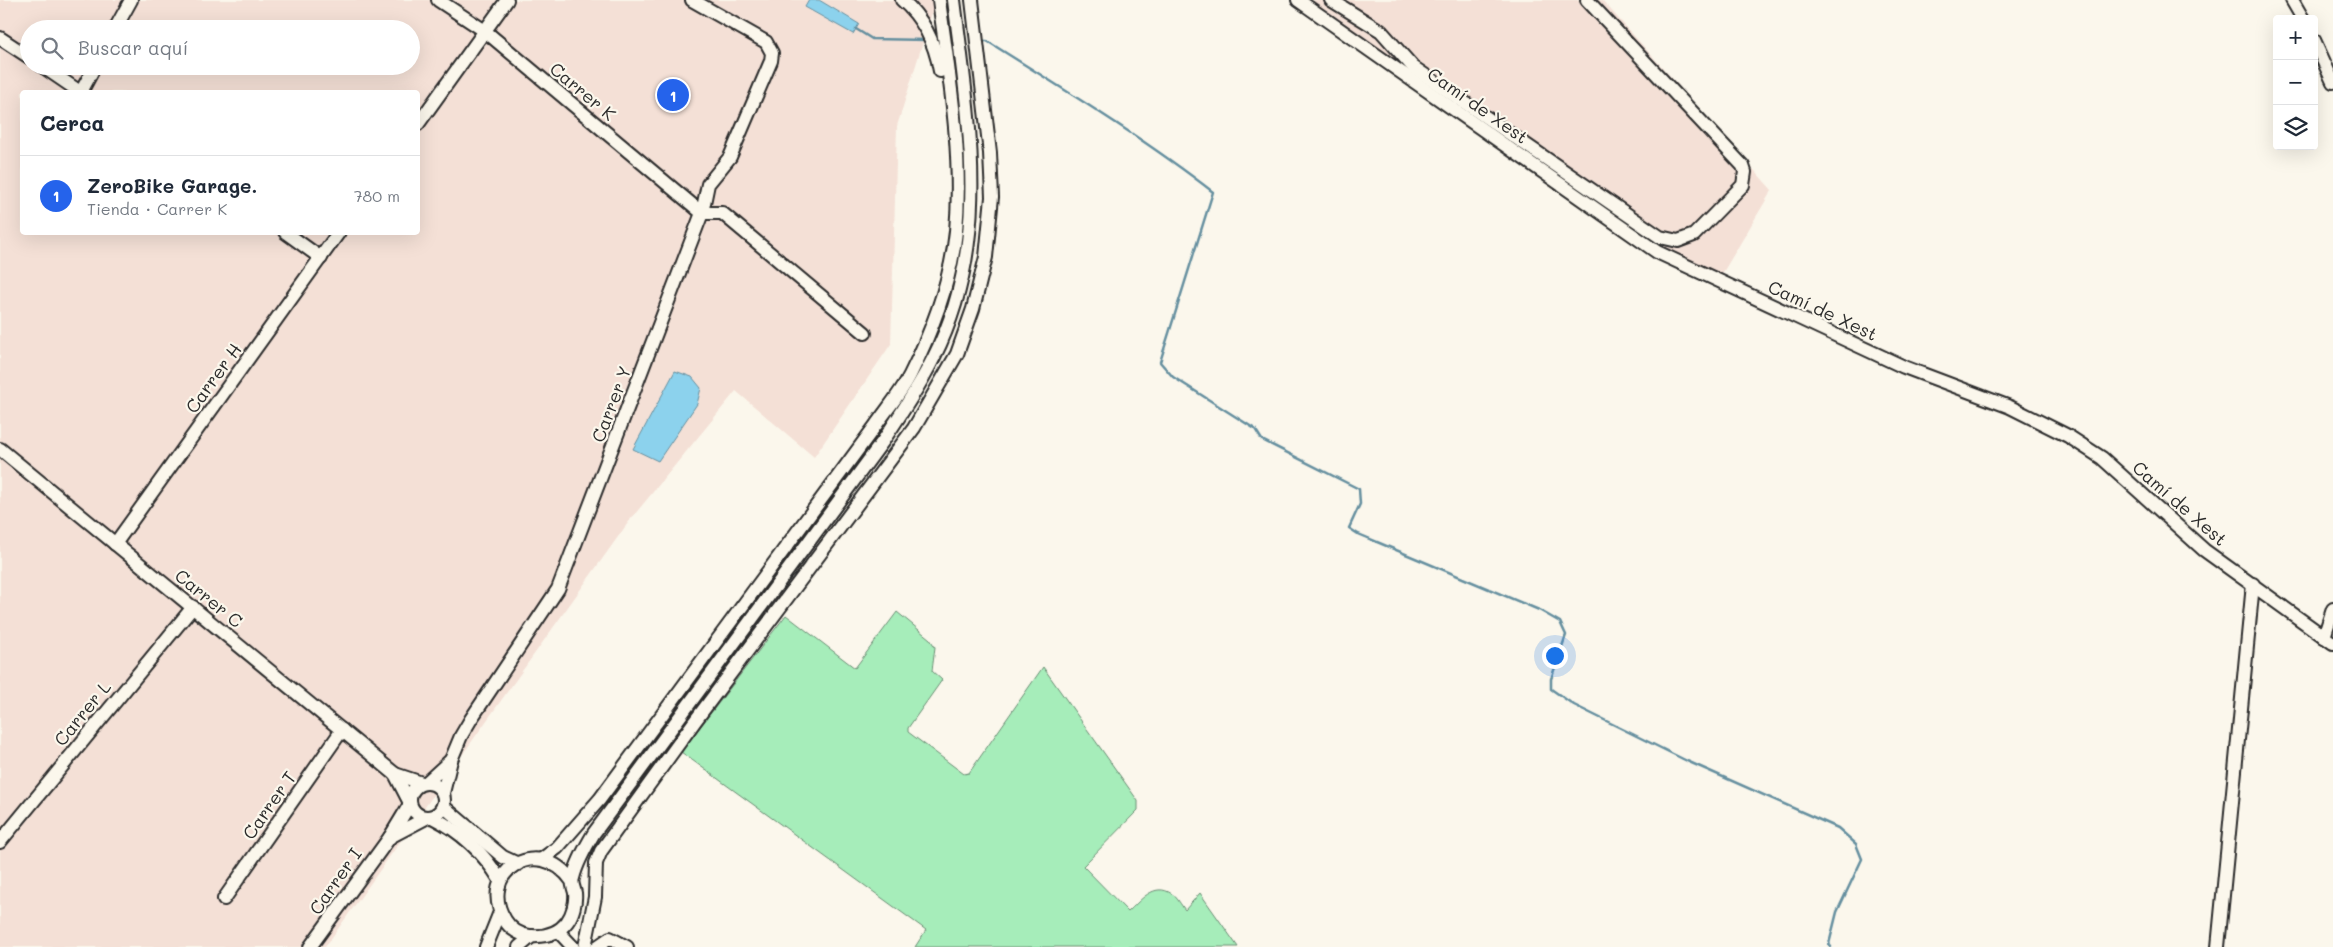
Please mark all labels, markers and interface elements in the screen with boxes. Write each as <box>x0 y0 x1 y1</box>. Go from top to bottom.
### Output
map controls <box>2273 15 2318 150</box>
button: + <box>2273 15 2318 60</box>
search box <box>20 20 420 75</box>
icon: search <box>38 34 66 62</box>
text: Buscar aquí <box>78 35 188 60</box>
street label: Carrer K <box>545 56 621 126</box>
button: − <box>2273 60 2318 105</box>
street label: Camí de Xest <box>1423 61 1533 149</box>
pin: 1 <box>657 76 689 114</box>
button: layers <box>2273 105 2318 150</box>
text: Cerca <box>40 109 105 136</box>
text: ZeroBike Garage. <box>87 173 257 198</box>
text: 1 <box>52 185 60 206</box>
text: 780 m <box>354 185 400 206</box>
text: Tienda · Carrer K <box>87 198 227 219</box>
street label: Camí de Xest <box>1764 274 1882 346</box>
street label: Carrer H <box>180 338 246 418</box>
street label: Carrer Y <box>585 362 637 446</box>
street label: Camí de Xest <box>2128 455 2232 551</box>
street label: Carrer C <box>170 563 248 633</box>
your location <box>1542 643 1568 669</box>
street label: Carrer L <box>48 675 116 751</box>
street label: Carrer T <box>237 766 301 844</box>
street label: Carrer I <box>303 843 367 919</box>

